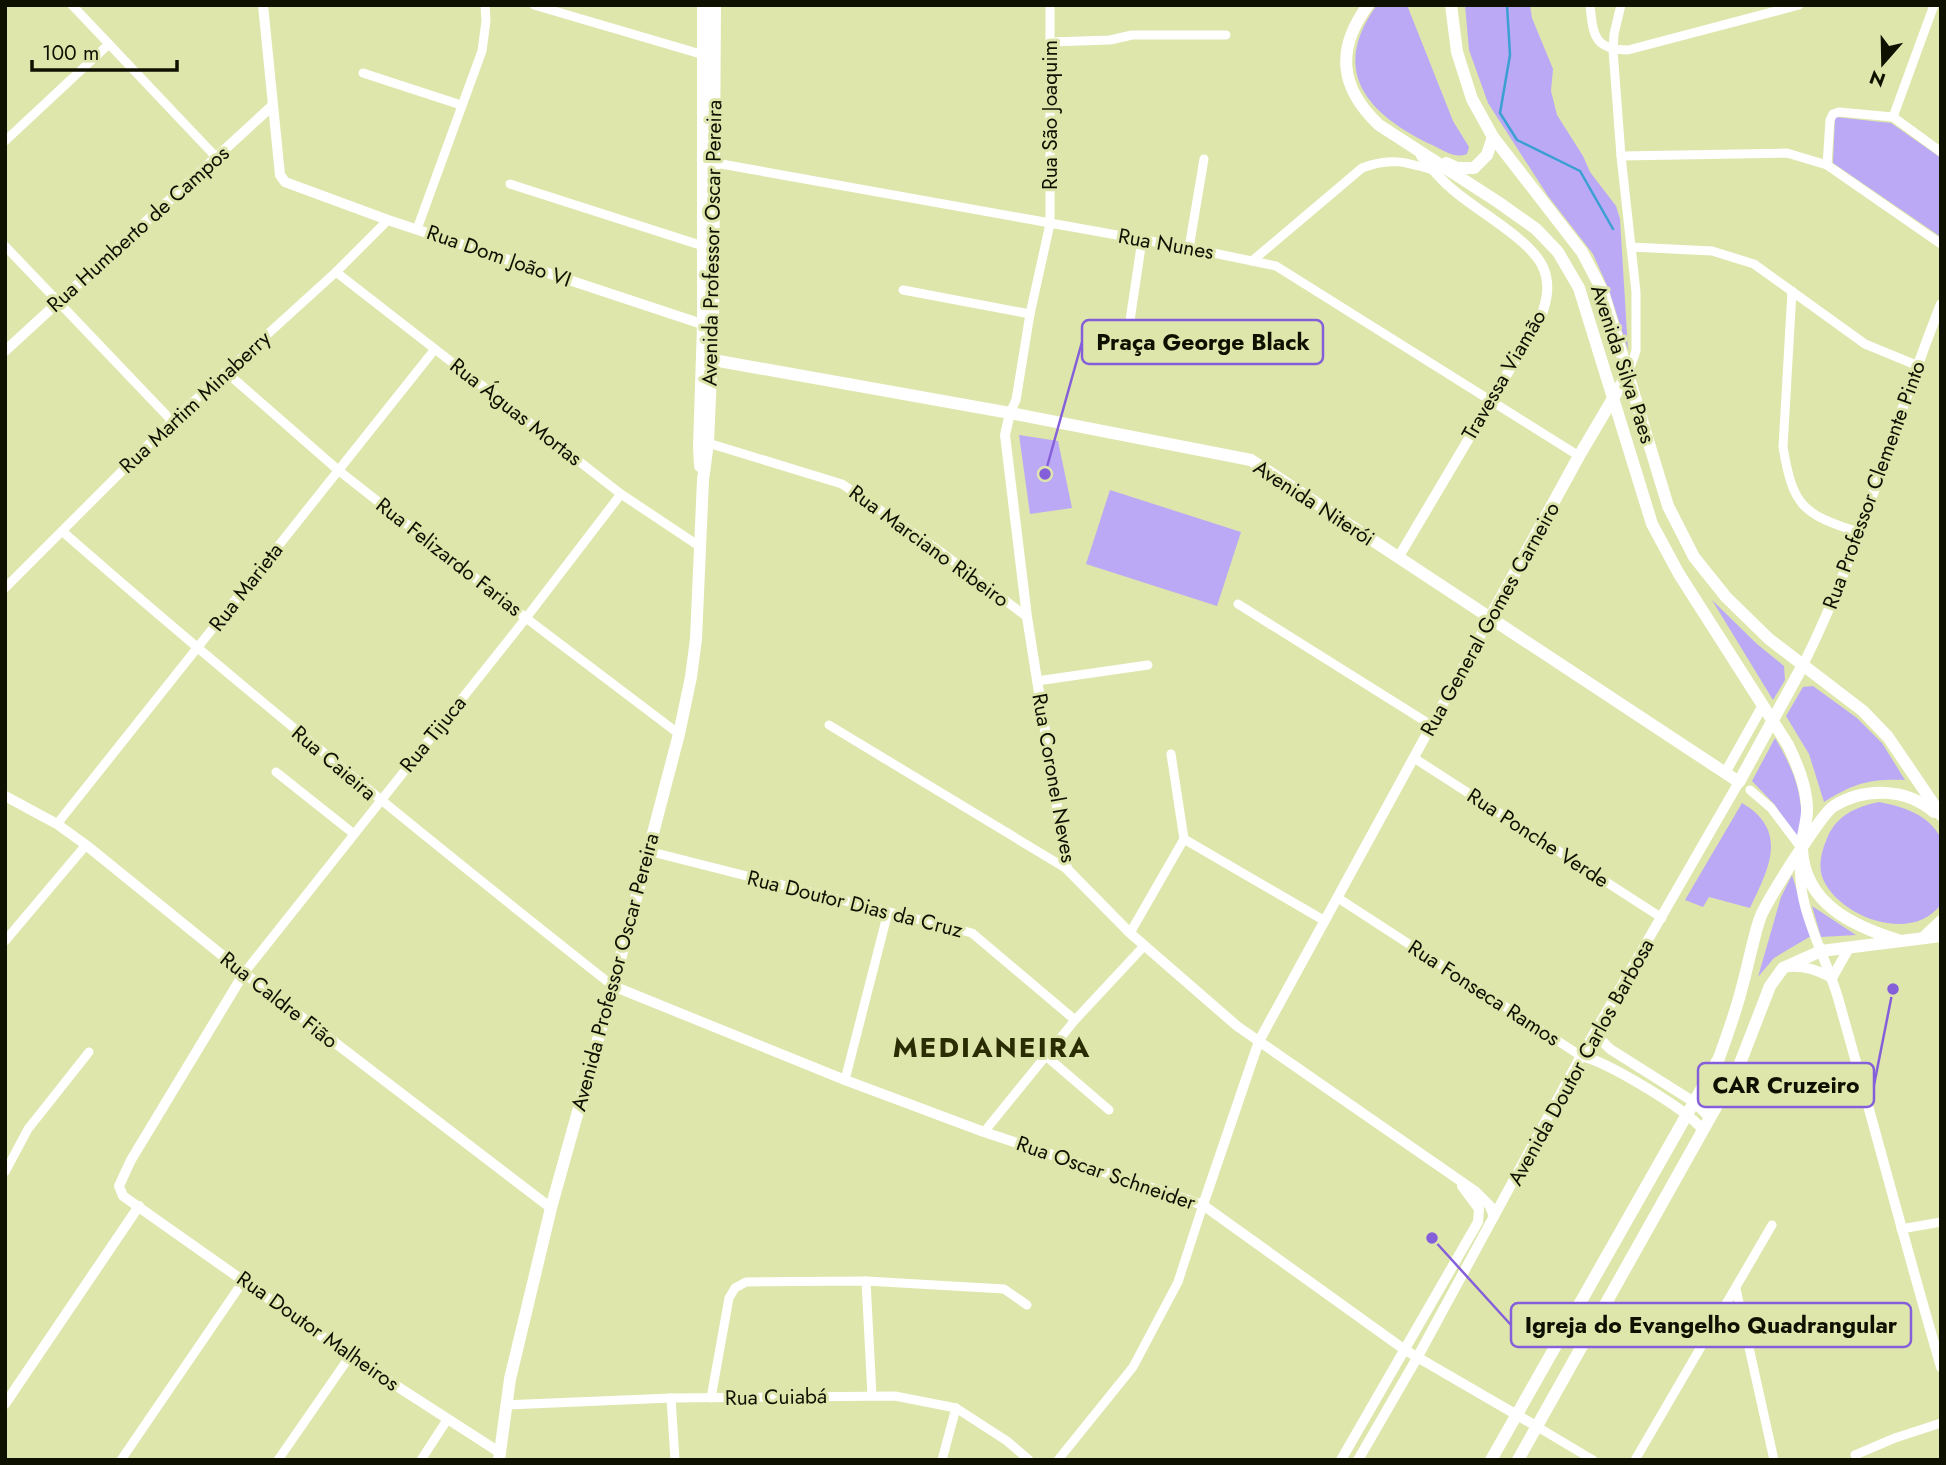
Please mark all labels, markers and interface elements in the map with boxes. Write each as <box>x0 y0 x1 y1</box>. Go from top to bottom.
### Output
scale bar <box>32 28 177 72</box>
north arrow <box>1848 28 1918 98</box>
text: 100 m <box>42 38 99 68</box>
street label: Rua São Joaquim <box>1035 40 1065 190</box>
text: N <box>1866 63 1889 94</box>
street label: Avenida Professor Oscar Pereira <box>695 100 729 386</box>
street label: Rua Humberto de Campos <box>40 139 236 319</box>
street label: Rua Dom João VI <box>423 217 575 295</box>
street label: Rua Nunes <box>1116 221 1216 267</box>
street label: Avenida Silva Paes <box>1583 281 1663 447</box>
street label: Travessa Viamão <box>1455 304 1553 446</box>
callout: Praça George Black <box>1082 320 1323 364</box>
street label: Rua Martim Minaberry <box>113 323 278 480</box>
text: Praça George Black <box>1096 325 1311 359</box>
street label: Rua Águas Mortas <box>444 351 588 473</box>
street label: Rua Professor Clemente Pinto <box>1815 357 1933 613</box>
street label: Avenida Niterói <box>1248 453 1380 553</box>
street label: Rua Marciano Ribeiro <box>843 478 1015 614</box>
street label: Rua Felizardo Farias <box>370 490 528 624</box>
street label: Rua General Gomes Carneiro <box>1413 496 1567 742</box>
street label: Rua Marieta <box>202 536 290 638</box>
street label: Rua Tijuca <box>393 689 473 779</box>
street label: Rua Coronel Neves <box>1024 691 1084 865</box>
street label: Rua Caieira <box>285 718 383 808</box>
street label: Rua Ponche Verde <box>1461 781 1615 895</box>
street label: Avenida Professor Oscar Pereira <box>563 830 667 1114</box>
street label: Rua Doutor Dias da Cruz <box>744 863 966 945</box>
street label: Rua Fonseca Ramos <box>1402 933 1566 1053</box>
street label: Avenida Doutor Carlos Barbosa <box>1500 933 1662 1191</box>
street label: Rua Caldre Fião <box>214 944 344 1056</box>
district label: MEDIANEIRA <box>893 1027 1091 1068</box>
callout: CAR Cruzeiro <box>1698 1063 1874 1107</box>
text: CAR Cruzeiro <box>1712 1068 1860 1102</box>
street label: Rua Oscar Schneider <box>1012 1128 1200 1218</box>
street label: Rua Doutor Malheiros <box>231 1264 405 1398</box>
callout: Igreja do Evangelho Quadrangular <box>1511 1303 1911 1347</box>
text: Igreja do Evangelho Quadrangular <box>1525 1308 1898 1342</box>
street label: Rua Cuiabá <box>725 1381 827 1413</box>

